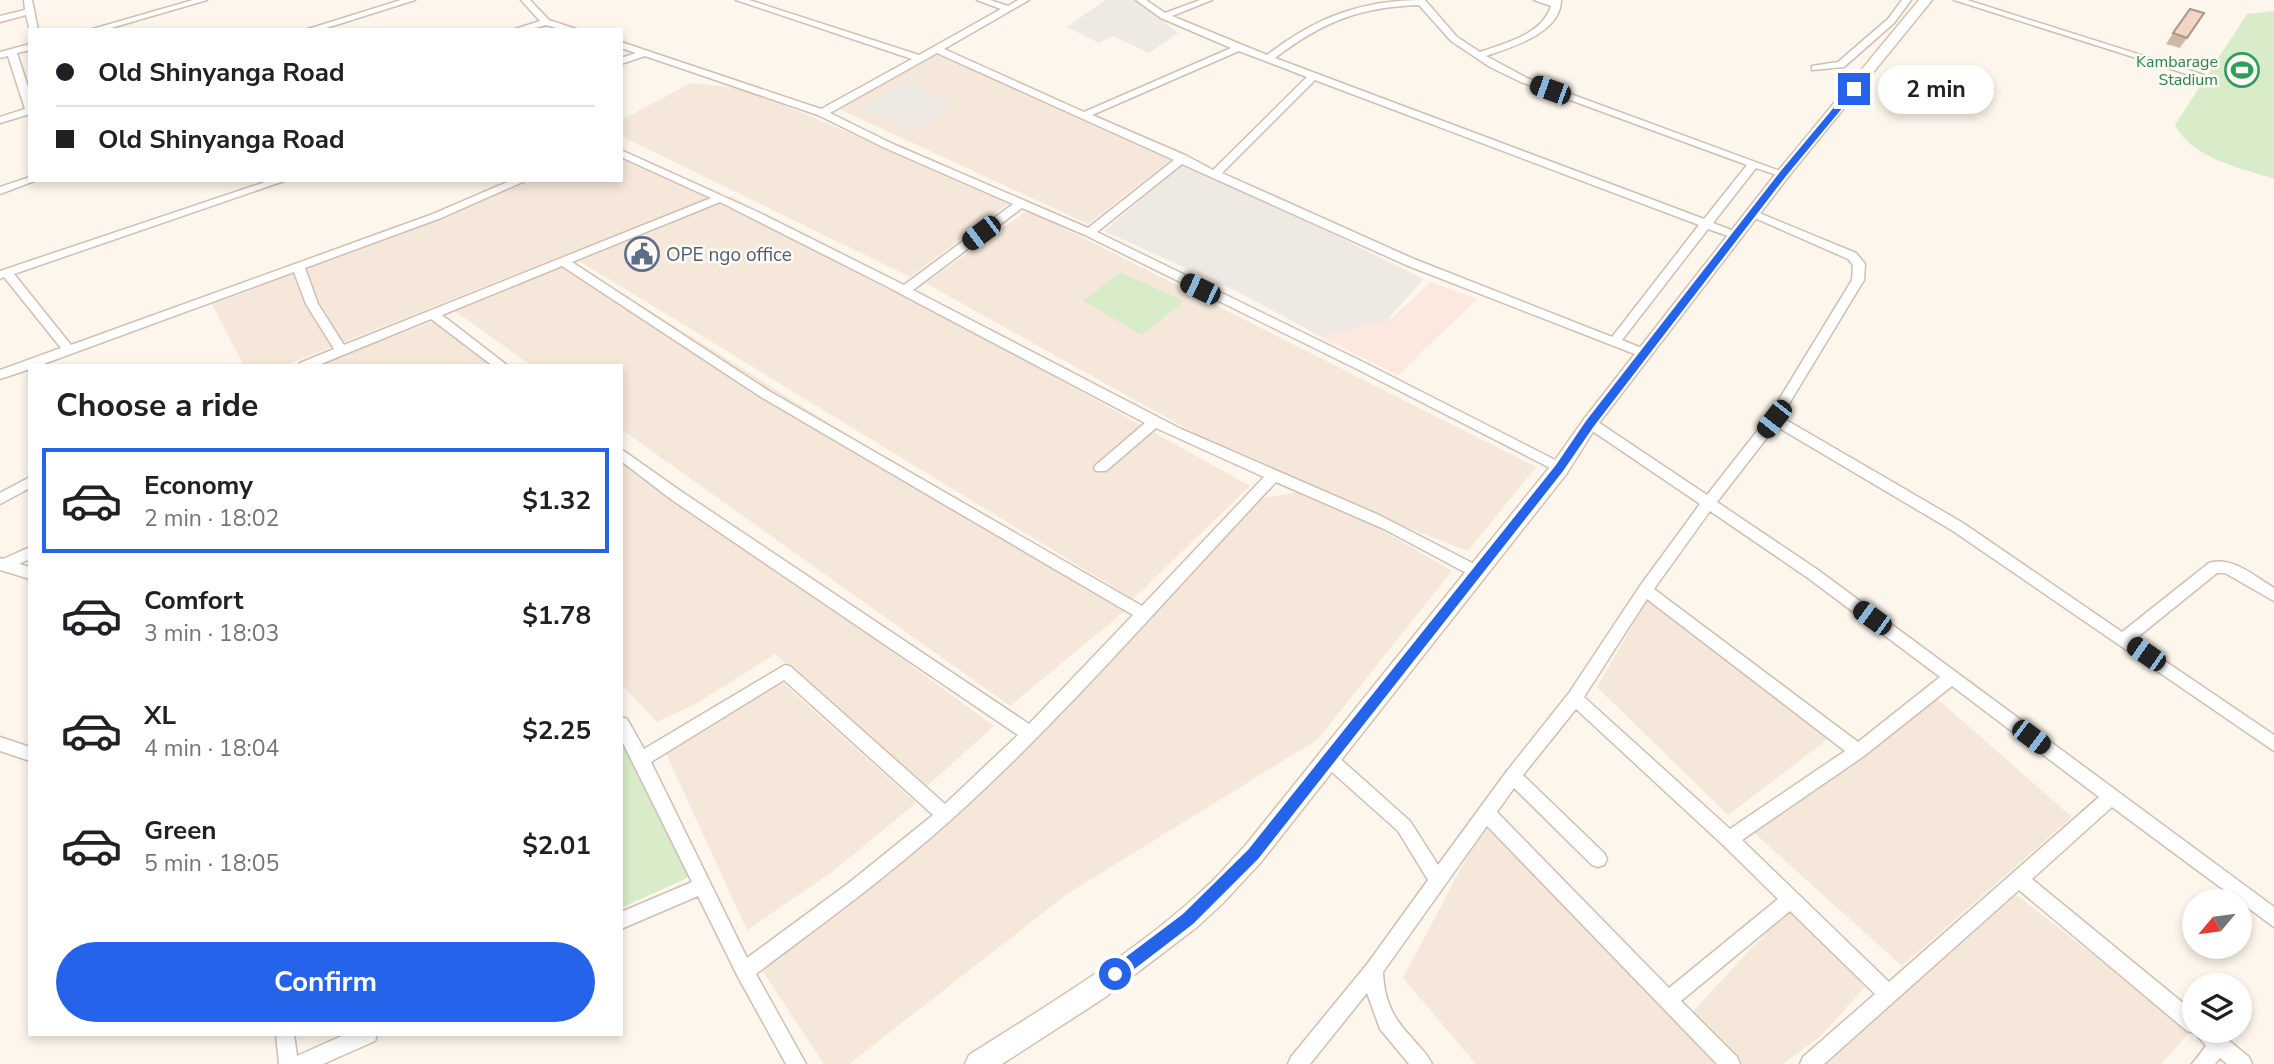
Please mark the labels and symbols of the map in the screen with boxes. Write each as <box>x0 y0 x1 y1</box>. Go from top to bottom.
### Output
place label: Kambarage Stadium <box>2136 51 2218 91</box>
sports icon: Kambarage Stadium <box>2223 51 2261 89</box>
callout: 2 min <box>1878 64 1994 114</box>
car <box>1527 73 1574 107</box>
route end <box>1838 73 1870 105</box>
car <box>958 212 1005 254</box>
public building icon: OPE ngo office <box>623 235 661 273</box>
place label: OPE ngo office <box>666 242 792 268</box>
car <box>1177 270 1224 308</box>
car <box>1753 396 1796 442</box>
car <box>1849 597 1896 639</box>
car <box>2123 633 2170 675</box>
car <box>2008 716 2055 758</box>
north arrow <box>2182 889 2252 959</box>
route start <box>1099 958 1131 990</box>

